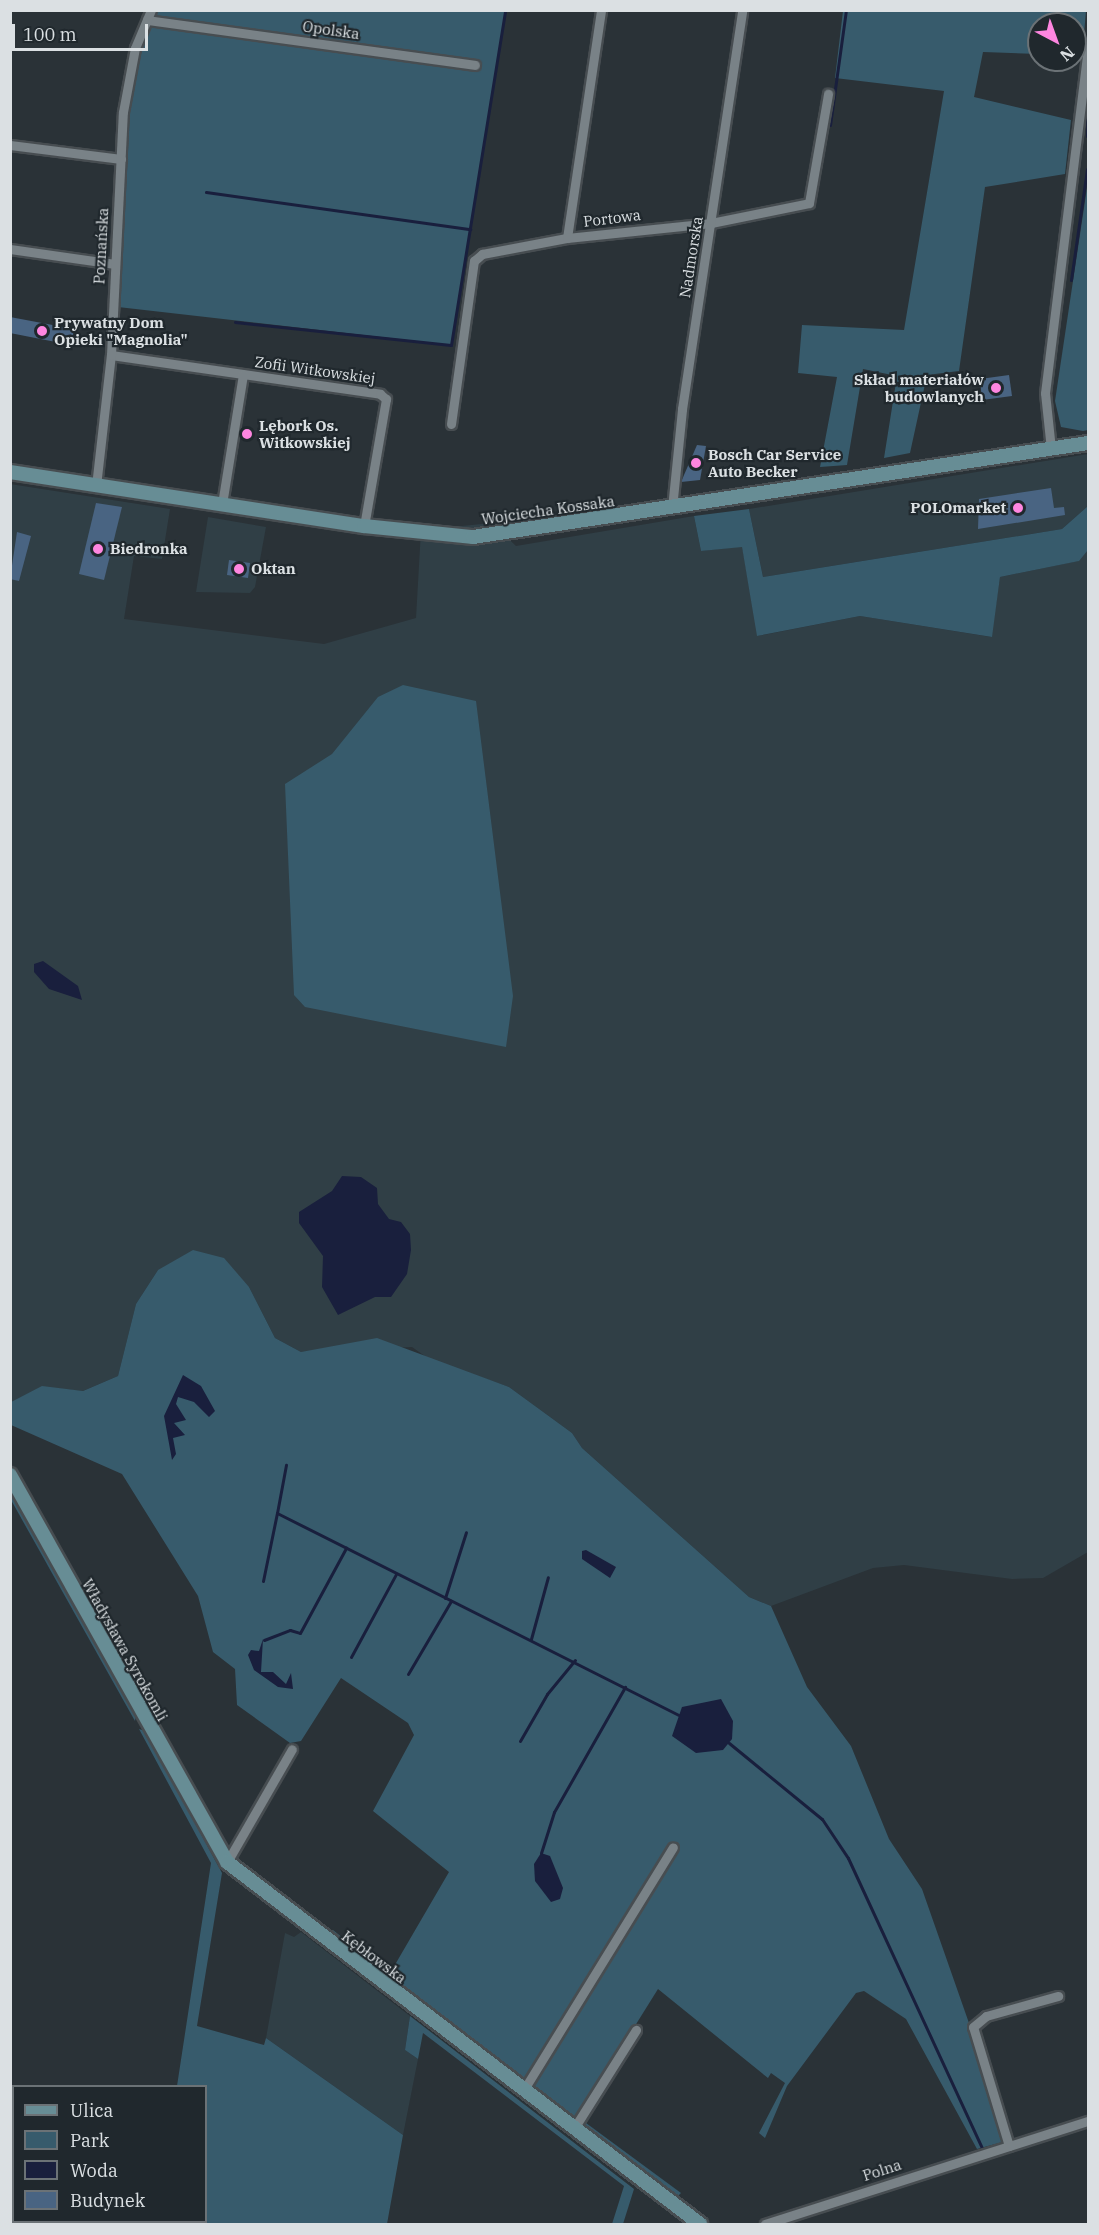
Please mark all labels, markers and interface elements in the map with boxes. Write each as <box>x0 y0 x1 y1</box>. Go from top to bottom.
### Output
scale bar <box>15 12 152 50</box>
north arrow <box>1027 12 1087 72</box>
street label: Opolska <box>301 17 361 43</box>
text: 100 m <box>23 23 77 46</box>
text: N <box>1056 42 1079 66</box>
street label: Portowa <box>582 206 642 230</box>
street label: Poznańska <box>90 207 112 285</box>
street label: Nadmorska <box>676 215 706 299</box>
place label: Prywatny Dom Opieki "Magnolia" <box>54 313 188 348</box>
marker: Prywatny Dom Opieki "Magnolia" <box>35 324 49 338</box>
street label: Zofii Witkowskiej <box>253 353 377 387</box>
place label: Skład materiałów budowlanych <box>854 370 984 405</box>
marker: Skład materiałów budowlanych <box>989 381 1003 395</box>
place label: Lębork Os. Witkowskiej <box>259 416 351 451</box>
marker: Lębork Os. Witkowskiej <box>240 427 254 441</box>
place label: Bosch Car Service Auto Becker <box>708 445 841 480</box>
marker: Bosch Car Service Auto Becker <box>689 456 703 470</box>
street label: Wojciecha Kossaka <box>480 492 616 528</box>
place label: POLOmarket <box>910 499 1006 517</box>
marker: POLOmarket <box>1011 501 1025 515</box>
place label: Biedronka <box>110 540 188 558</box>
marker: Biedronka <box>91 542 105 556</box>
place label: Oktan <box>251 560 296 578</box>
marker: Oktan <box>232 562 246 576</box>
street label: Władysława Syrokomli <box>78 1576 172 1724</box>
street label: Kębłowska <box>338 1927 410 1987</box>
legend <box>12 2085 207 2223</box>
text: Ulica <box>70 2099 113 2122</box>
text: Park <box>70 2129 109 2152</box>
street label: Polna <box>860 2155 904 2185</box>
text: Woda <box>70 2159 118 2182</box>
text: Budynek <box>70 2189 145 2212</box>

